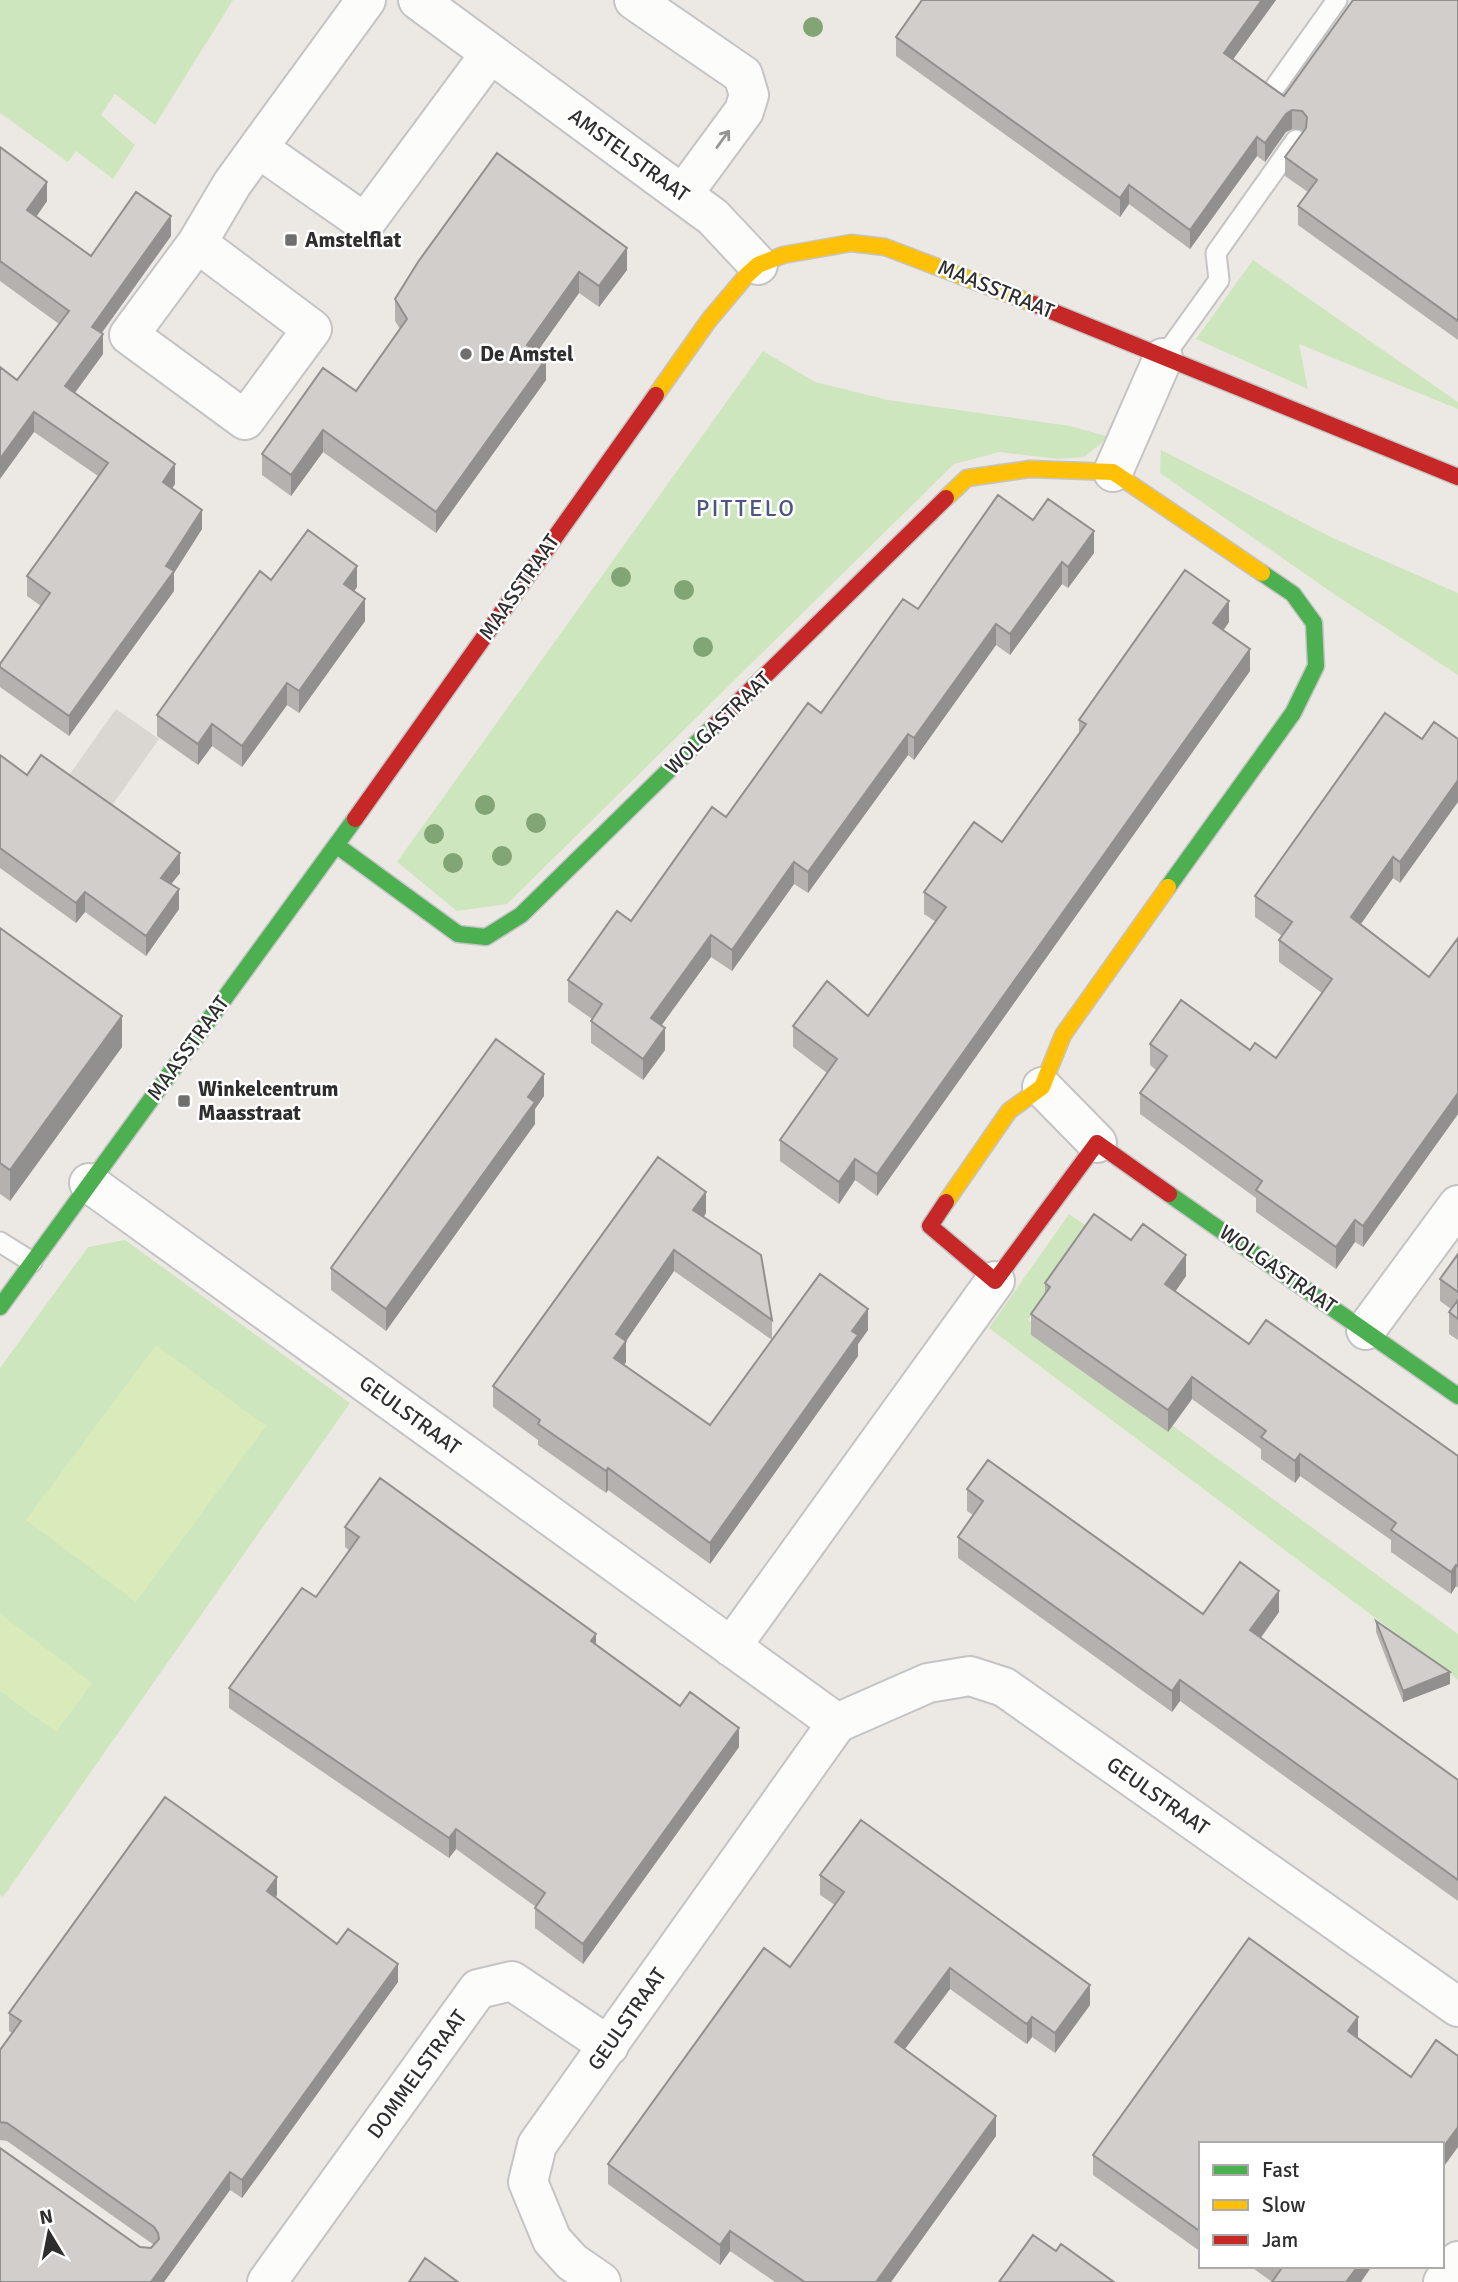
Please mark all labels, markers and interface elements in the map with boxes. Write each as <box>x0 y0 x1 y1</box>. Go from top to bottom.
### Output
street label: AMSTELSTRAAT <box>564 103 695 208</box>
one-way arrow <box>716 130 731 149</box>
place label: Amstelflat <box>305 227 401 253</box>
marker: Amstelflat <box>283 232 299 248</box>
street label: MAASSTRAAT <box>934 254 1059 324</box>
place label: De Amstel <box>480 341 574 367</box>
marker: De Amstel <box>458 346 474 362</box>
district label: PITTELO <box>696 493 796 523</box>
street label: MAASSTRAAT <box>473 529 565 645</box>
street label: WOLGASTRAAT <box>660 666 777 780</box>
street label: MAASSTRAAT <box>141 990 235 1105</box>
place label: Winkelcentrum Maasstraat <box>198 1076 339 1126</box>
marker: Winkelcentrum Maasstraat <box>176 1093 192 1109</box>
street label: WOLGASTRAAT <box>1214 1219 1342 1319</box>
street label: GEULSTRAAT <box>354 1370 466 1461</box>
street label: GEULSTRAAT <box>1102 1751 1215 1841</box>
street label: GEULSTRAAT <box>582 1962 672 2075</box>
street label: DOMMELSTRAAT <box>362 2004 473 2143</box>
legend <box>1199 2142 1444 2268</box>
text: Fast <box>1262 2157 1299 2183</box>
text: Slow <box>1262 2192 1306 2218</box>
north arrow <box>14 2198 84 2268</box>
text: N <box>38 2204 55 2230</box>
text: Jam <box>1262 2227 1298 2253</box>

